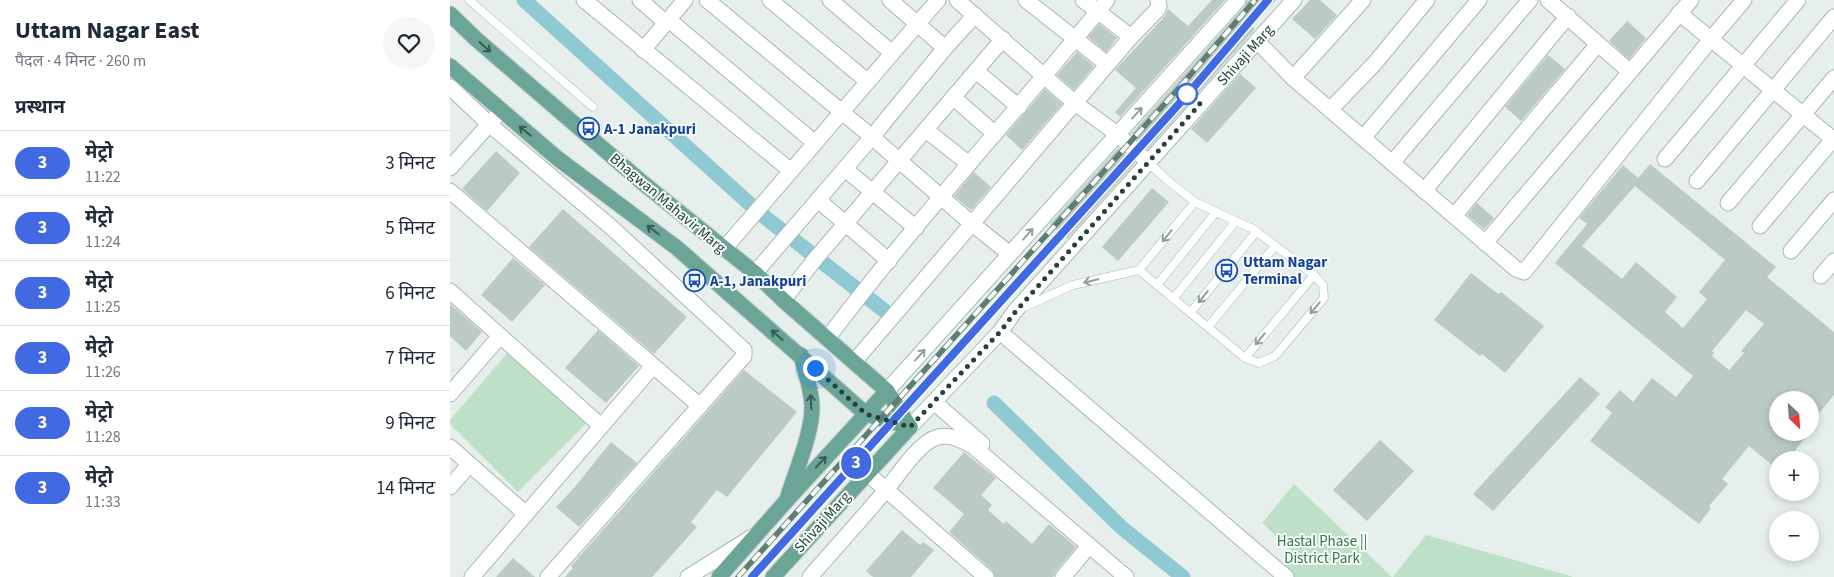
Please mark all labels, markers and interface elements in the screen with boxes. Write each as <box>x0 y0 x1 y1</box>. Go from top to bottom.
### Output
text: Uttam Nagar East <box>15 13 200 48</box>
button: heart <box>383 17 435 69</box>
street label: Shivaji Marg <box>1212 20 1279 90</box>
one-way arrow <box>479 41 492 53</box>
text: पैदल · 4 मिनट · 260 m <box>15 50 146 72</box>
unlabelled marker <box>1176 83 1198 105</box>
text: प्रस्थान <box>15 94 65 121</box>
one-way arrow <box>1131 106 1143 119</box>
bus stop icon: A-1 Janakpuri <box>576 117 600 141</box>
place label: A-1 Janakpuri <box>603 119 696 140</box>
one-way arrow <box>518 125 531 136</box>
text: मेट्रो <box>85 139 113 166</box>
street label: Bhagwan Mahavir Marg <box>605 149 731 259</box>
text: 3 <box>38 150 47 175</box>
text: 3 मिनट <box>385 150 435 177</box>
text: 11:22 <box>85 166 121 188</box>
text: मेट्रो <box>85 204 113 231</box>
text: 3 <box>38 215 47 240</box>
text: 5 मिनट <box>385 215 435 242</box>
one-way arrow <box>646 225 660 235</box>
one-way arrow <box>1022 227 1034 240</box>
one-way arrow <box>1162 229 1173 242</box>
text: 11:24 <box>85 231 121 253</box>
place label: Uttam Nagar Terminal <box>1243 252 1327 290</box>
bus stop icon: Uttam Nagar Terminal <box>1215 259 1239 283</box>
text: मेट्रो <box>85 269 113 296</box>
bus stop icon: A-1, Janakpuri <box>682 269 706 293</box>
place label: A-1, Janakpuri <box>709 271 806 292</box>
one-way arrow <box>1084 277 1100 286</box>
text: 3 <box>38 280 47 305</box>
text: 6 मिनट <box>385 280 435 307</box>
one-way arrow <box>1198 290 1209 303</box>
text: 11:25 <box>85 296 121 318</box>
one-way arrow <box>1310 302 1321 315</box>
one-way arrow <box>771 329 784 341</box>
one-way arrow <box>1254 333 1265 346</box>
text: मेट्रो <box>85 334 113 361</box>
text: 3 <box>38 345 47 370</box>
text: 7 मिनट <box>385 345 435 372</box>
one-way arrow <box>914 348 925 361</box>
your location <box>803 356 828 381</box>
text: 11:26 <box>85 361 121 383</box>
north arrow <box>1769 391 1819 441</box>
map controls <box>1769 391 1819 561</box>
one-way arrow <box>807 394 816 410</box>
text: मेट्रो <box>85 399 113 426</box>
text: 3 <box>38 410 47 435</box>
text: 9 मिनट <box>385 410 435 437</box>
text: 11:28 <box>85 426 121 448</box>
line badge: 3 <box>840 447 872 479</box>
text: 3 <box>851 450 861 475</box>
button: + <box>1769 451 1819 501</box>
one-way arrow <box>815 456 827 469</box>
text: मेट्रो <box>85 464 113 491</box>
text: 3 <box>38 475 47 500</box>
text: 14 मिनट <box>376 475 435 502</box>
street label: Shivaji Marg <box>789 487 856 557</box>
text: 11:33 <box>85 491 121 513</box>
button: − <box>1769 511 1819 561</box>
park label: Hastal Phase || District Park <box>1277 531 1367 569</box>

